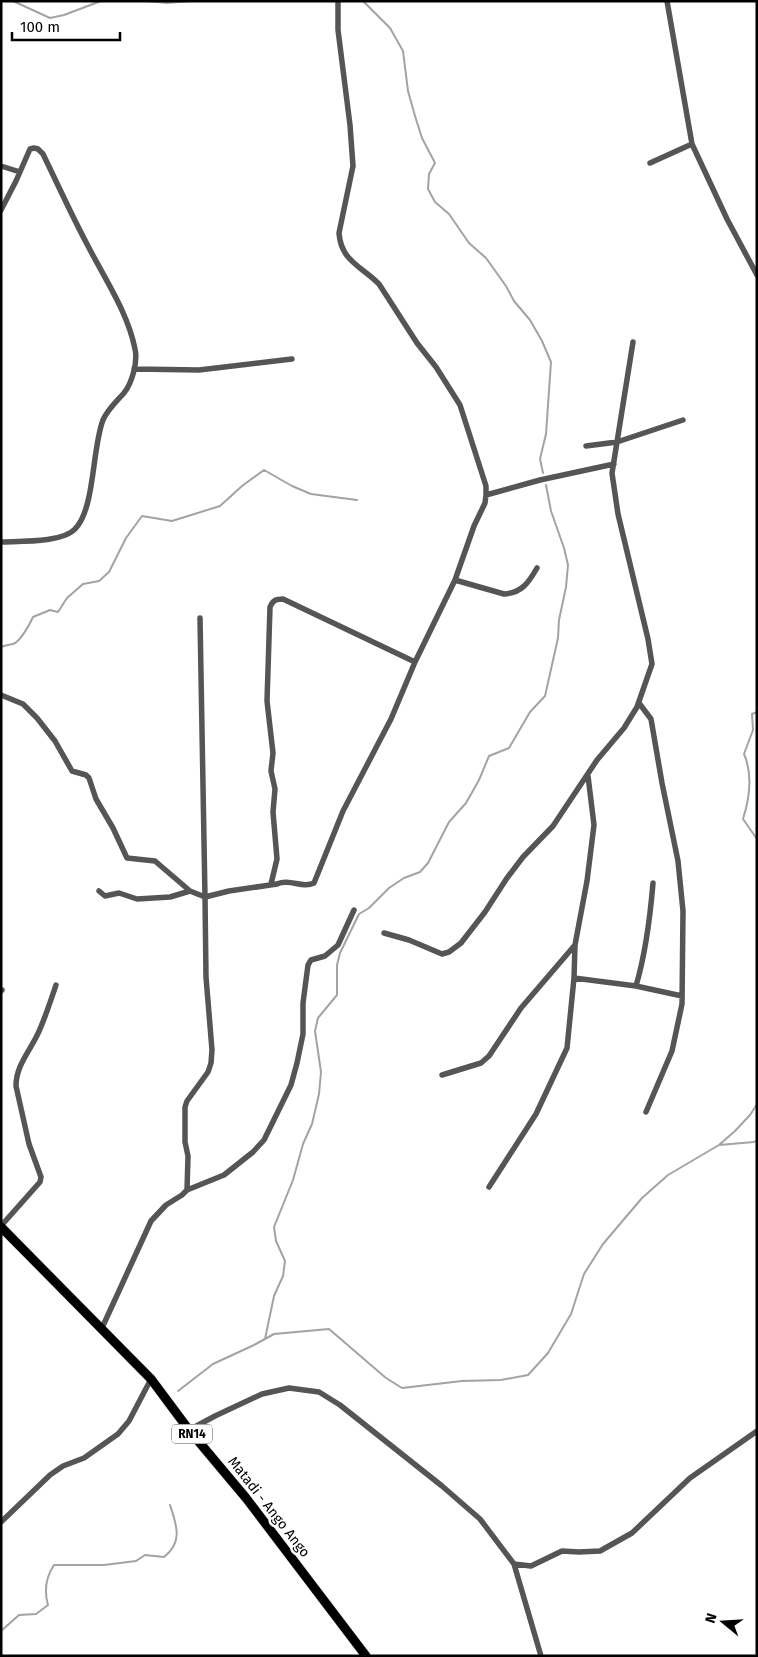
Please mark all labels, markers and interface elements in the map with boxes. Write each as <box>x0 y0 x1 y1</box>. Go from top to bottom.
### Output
scale bar <box>12 10 120 42</box>
text: 100 m <box>20 18 60 36</box>
road number: RN14 <box>172 1425 212 1444</box>
street label: Matadi - Ango Ango <box>224 1453 314 1561</box>
north arrow <box>698 1597 748 1647</box>
text: N <box>702 1611 721 1625</box>

